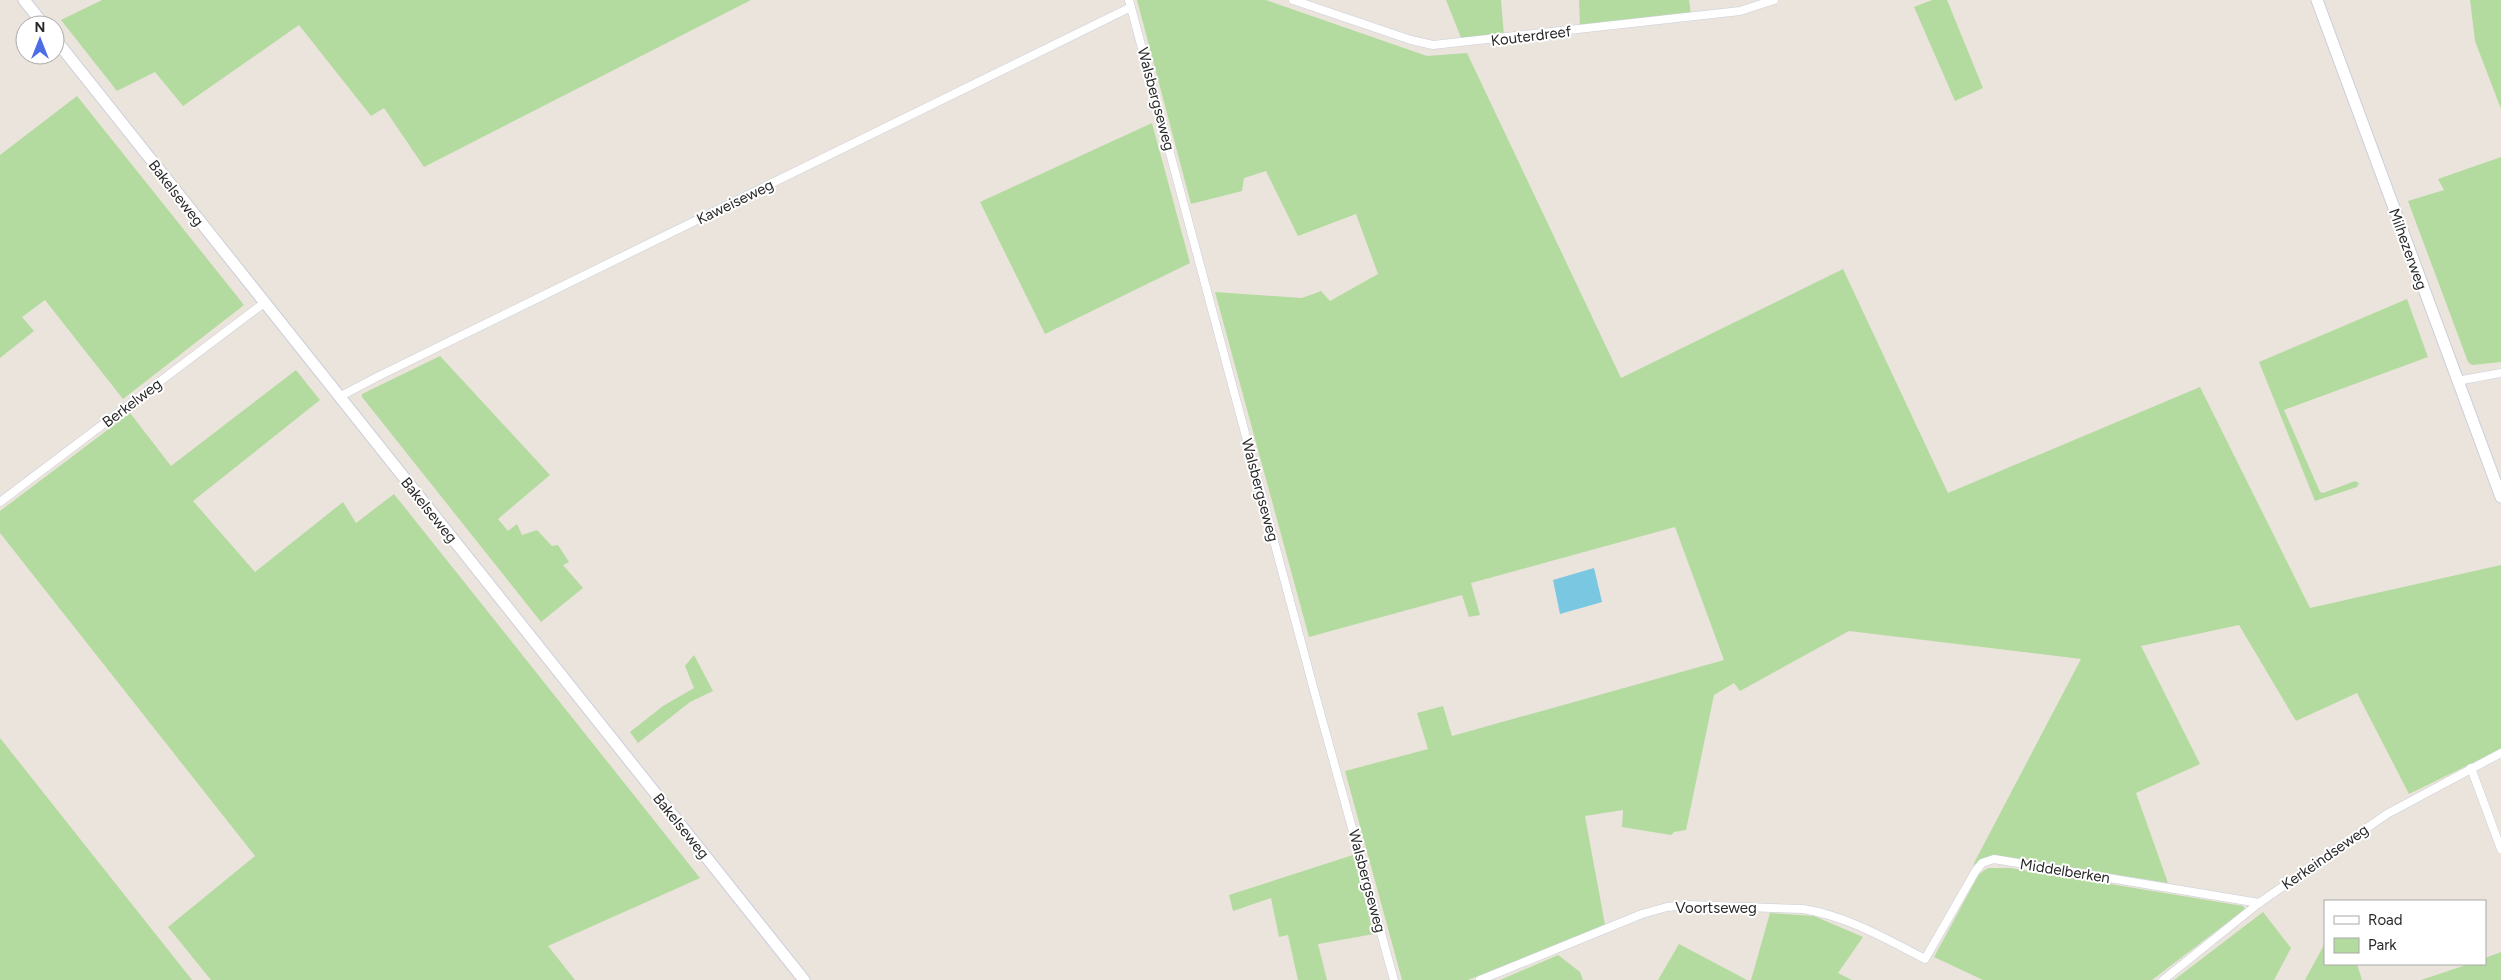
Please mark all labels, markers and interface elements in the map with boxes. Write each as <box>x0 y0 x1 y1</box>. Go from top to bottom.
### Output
north arrow <box>15 15 65 65</box>
text: N <box>35 19 45 36</box>
street label: Kouterdreef <box>1490 22 1573 50</box>
street label: Walsbergseweg <box>1134 45 1178 153</box>
street label: Bakelseweg <box>145 156 207 230</box>
street label: Kaweiseweg <box>694 176 776 228</box>
street label: Milhezerweg <box>2385 206 2431 292</box>
street label: Berkelweg <box>99 375 165 431</box>
street label: Walsbergseweg <box>1238 436 1282 544</box>
street label: Bakelseweg <box>397 474 461 546</box>
street label: Bakelseweg <box>649 790 713 862</box>
street label: Kerkeindseweg <box>2278 820 2372 894</box>
street label: Walsbergseweg <box>1345 827 1389 935</box>
street label: Middelberken <box>2019 855 2111 887</box>
street label: Voortseweg <box>1675 899 1757 917</box>
legend <box>2324 900 2486 965</box>
text: Road <box>2368 911 2403 929</box>
text: Park <box>2368 936 2397 954</box>

